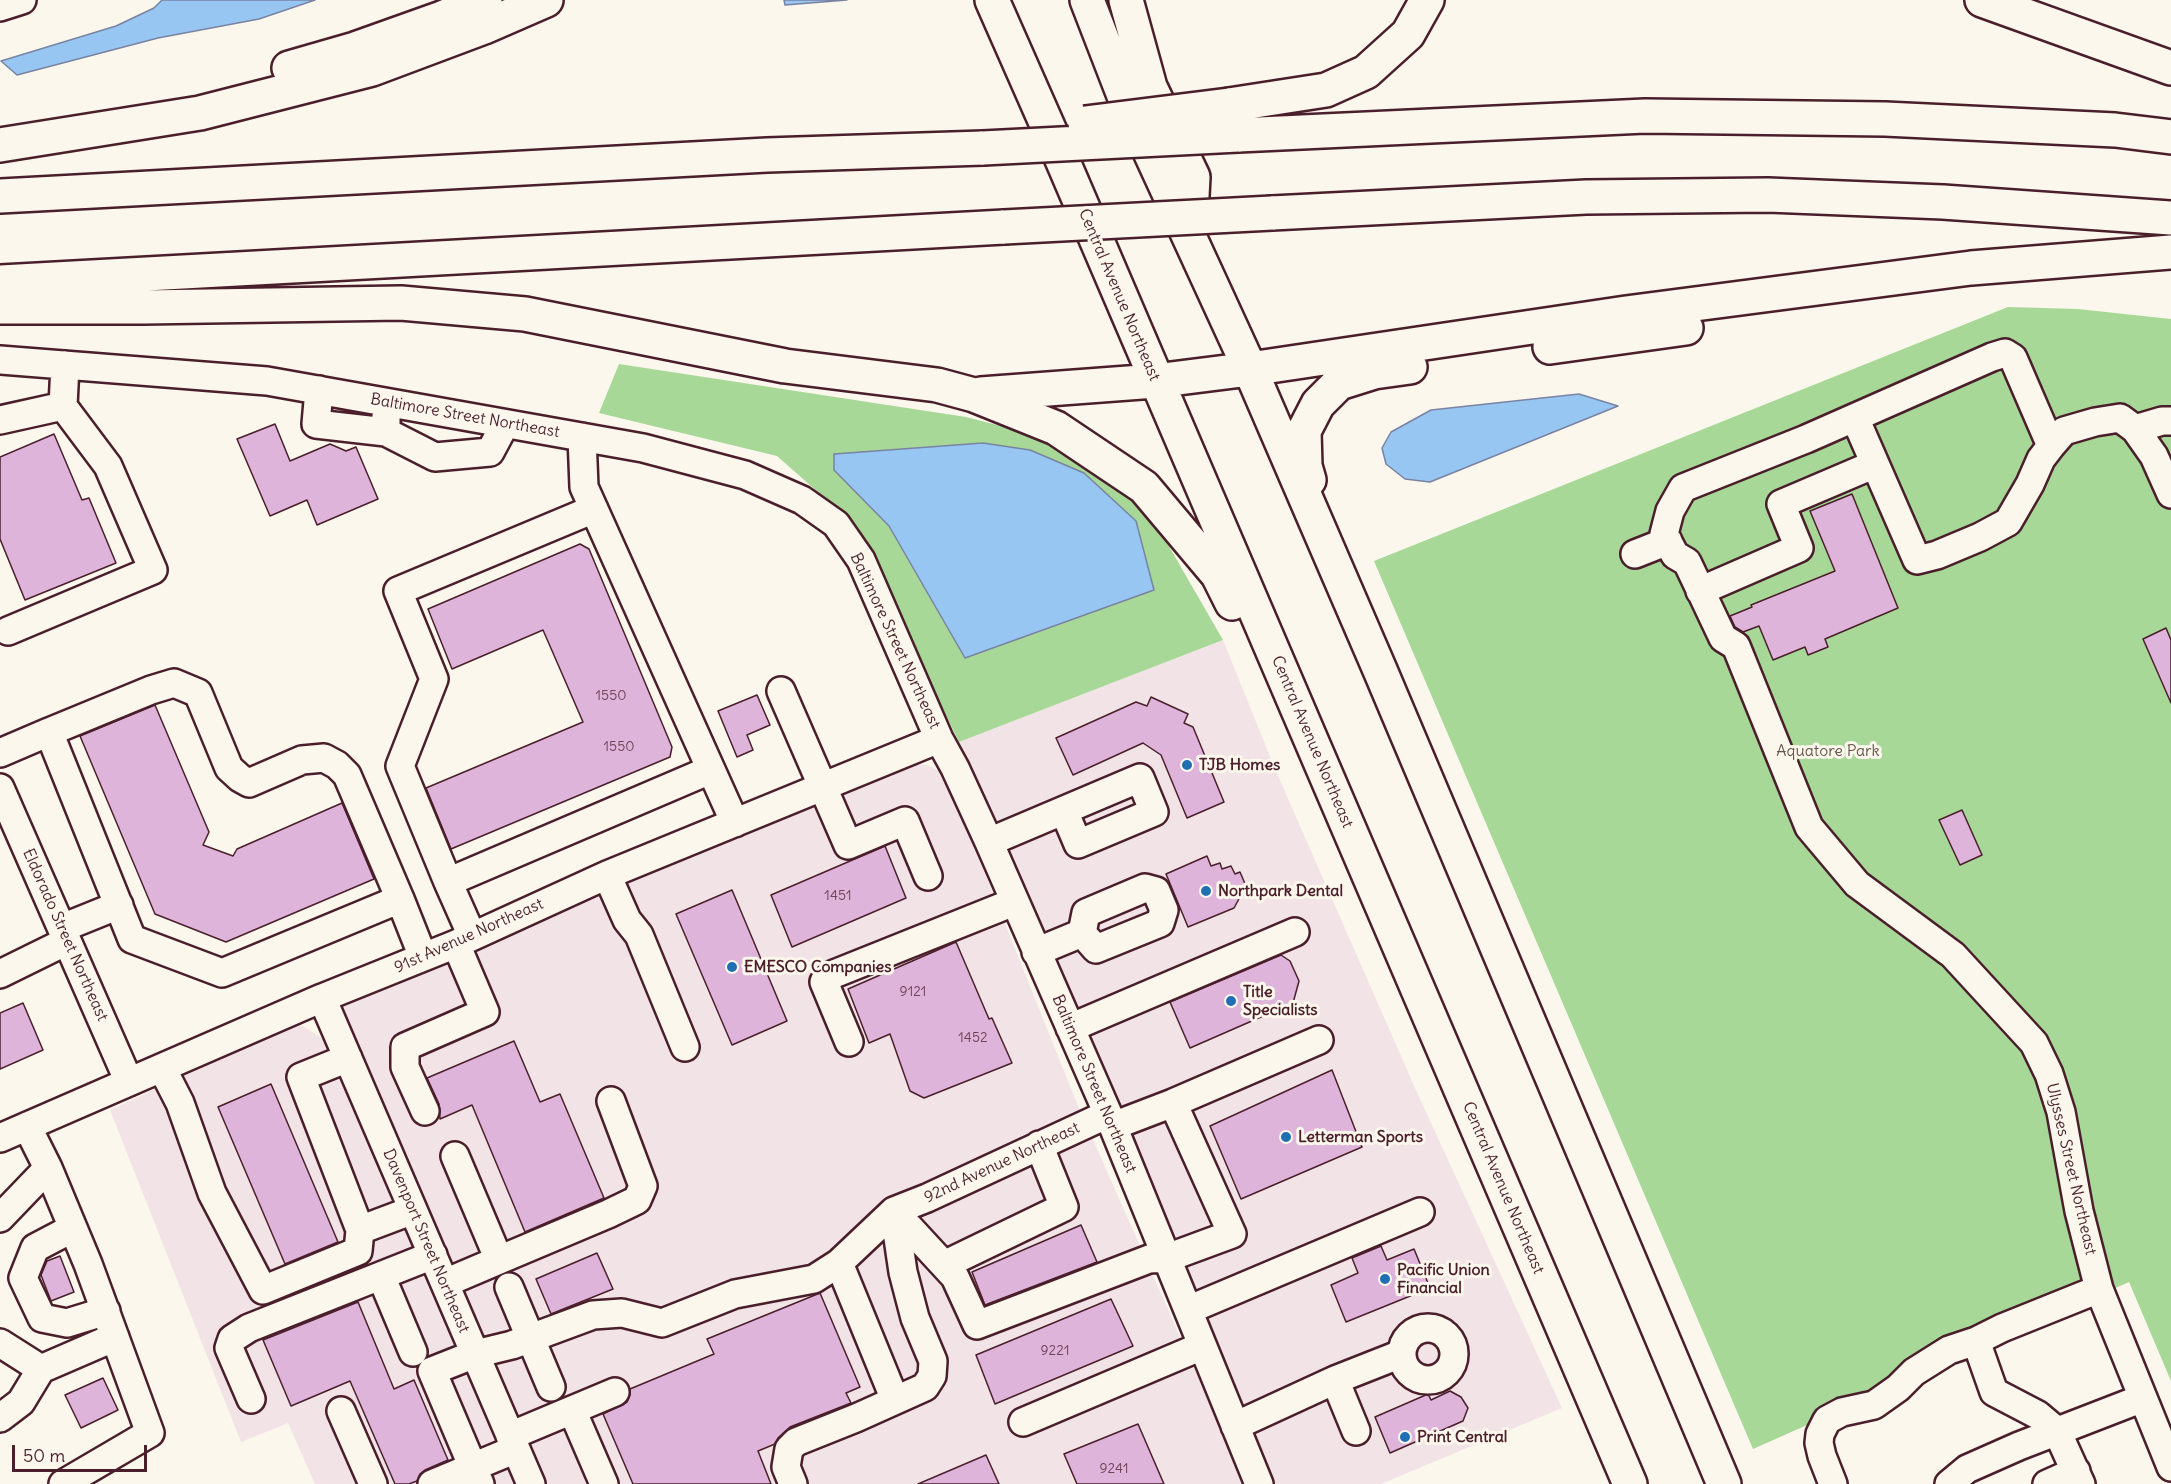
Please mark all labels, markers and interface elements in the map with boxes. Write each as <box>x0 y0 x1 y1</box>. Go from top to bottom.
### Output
street label: Central Avenue Northeast <box>1074 206 1164 384</box>
street label: Baltimore Street Northeast <box>369 390 561 442</box>
street label: Baltimore Street Northeast <box>846 550 944 732</box>
street label: Central Avenue Northeast <box>1267 653 1357 831</box>
house number: 1550 <box>596 688 626 704</box>
house number: 1550 <box>604 739 634 755</box>
park label: Aquatore Park <box>1776 741 1880 761</box>
place label: TJB Homes <box>1199 755 1280 775</box>
marker: TJB Homes <box>1180 758 1194 772</box>
street label: Eldorado Street Northeast <box>18 846 112 1024</box>
place label: Northpark Dental <box>1218 881 1343 901</box>
marker: Northpark Dental <box>1199 884 1213 898</box>
house number: 1451 <box>824 888 852 904</box>
street label: 91st Avenue Northeast <box>392 894 546 978</box>
place label: EMESCO Companies <box>744 957 891 977</box>
marker: EMESCO Companies <box>725 960 739 974</box>
place label: Title Specialists <box>1243 982 1318 1020</box>
house number: 9121 <box>900 984 926 1000</box>
street label: Baltimore Street Northeast <box>1048 992 1140 1176</box>
marker: Title Specialists <box>1224 994 1238 1008</box>
house number: 1452 <box>958 1030 988 1046</box>
street label: Ulysses Street Northeast <box>2042 1081 2100 1257</box>
street label: Central Avenue Northeast <box>1458 1099 1548 1277</box>
street label: 92nd Avenue Northeast <box>921 1119 1083 1207</box>
place label: Letterman Sports <box>1298 1127 1423 1147</box>
marker: Letterman Sports <box>1279 1130 1293 1144</box>
street label: Davenport Street Northeast <box>378 1146 474 1336</box>
place label: Pacific Union Financial <box>1397 1260 1490 1298</box>
marker: Pacific Union Financial <box>1378 1272 1392 1286</box>
house number: 9221 <box>1041 1343 1069 1359</box>
place label: Print Central <box>1417 1427 1507 1447</box>
marker: Print Central <box>1398 1430 1412 1444</box>
scale bar <box>15 1433 150 1471</box>
text: 50 m <box>23 1444 65 1467</box>
house number: 9241 <box>1099 1461 1129 1477</box>

